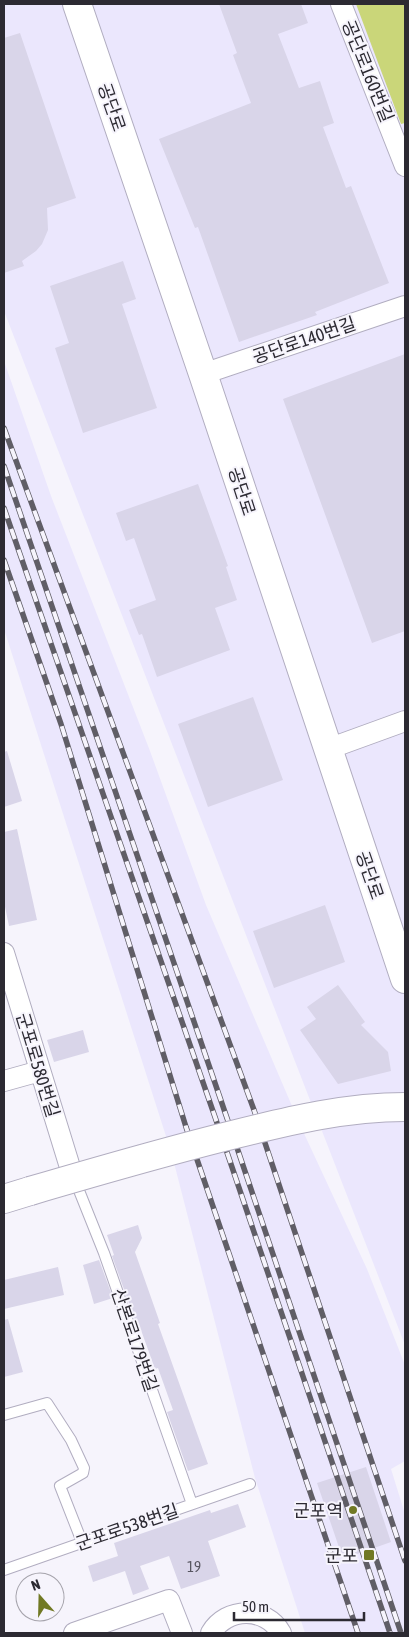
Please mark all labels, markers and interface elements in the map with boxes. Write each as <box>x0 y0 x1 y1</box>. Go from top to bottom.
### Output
street label: 공단로160번길 <box>338 17 398 125</box>
street label: 공단로 <box>94 80 130 134</box>
street label: 공단로140번길 <box>249 312 359 368</box>
street label: 공단로 <box>224 464 260 518</box>
street label: 공단로 <box>352 848 388 902</box>
street label: 군포로580번길 <box>12 1010 64 1120</box>
street label: 산본로179번길 <box>107 1285 163 1395</box>
street label: 군포로538번길 <box>72 1499 182 1555</box>
place label: 군포역 <box>293 1500 343 1521</box>
marker: 군포역 <box>347 1504 359 1516</box>
place label: 군포 <box>325 1545 358 1566</box>
marker: 군포 <box>362 1548 376 1562</box>
house number: 19 <box>187 1558 201 1575</box>
north arrow <box>15 1572 65 1622</box>
text: N <box>29 1576 42 1594</box>
scale bar <box>234 1590 364 1622</box>
text: 50 m <box>242 1598 269 1615</box>

